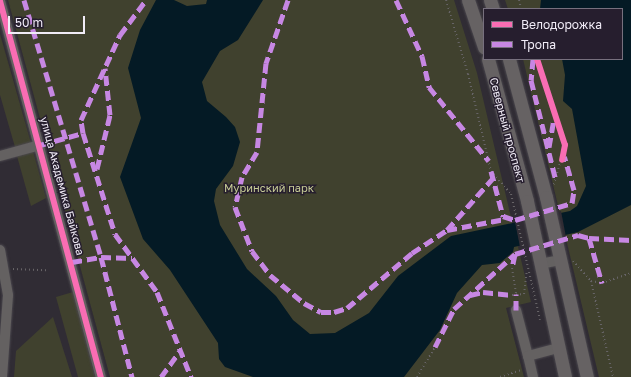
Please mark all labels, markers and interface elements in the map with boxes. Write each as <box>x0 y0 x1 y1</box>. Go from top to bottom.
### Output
scale bar <box>10 8 87 34</box>
legend <box>483 8 623 60</box>
text: 50 m <box>15 15 43 30</box>
text: Велодорожка <box>521 17 602 32</box>
text: Тропа <box>521 37 556 52</box>
street label: Северный проспект <box>487 76 527 184</box>
street label: улица Академика Байкова <box>37 115 87 257</box>
park label: Муринский парк <box>224 181 314 195</box>

